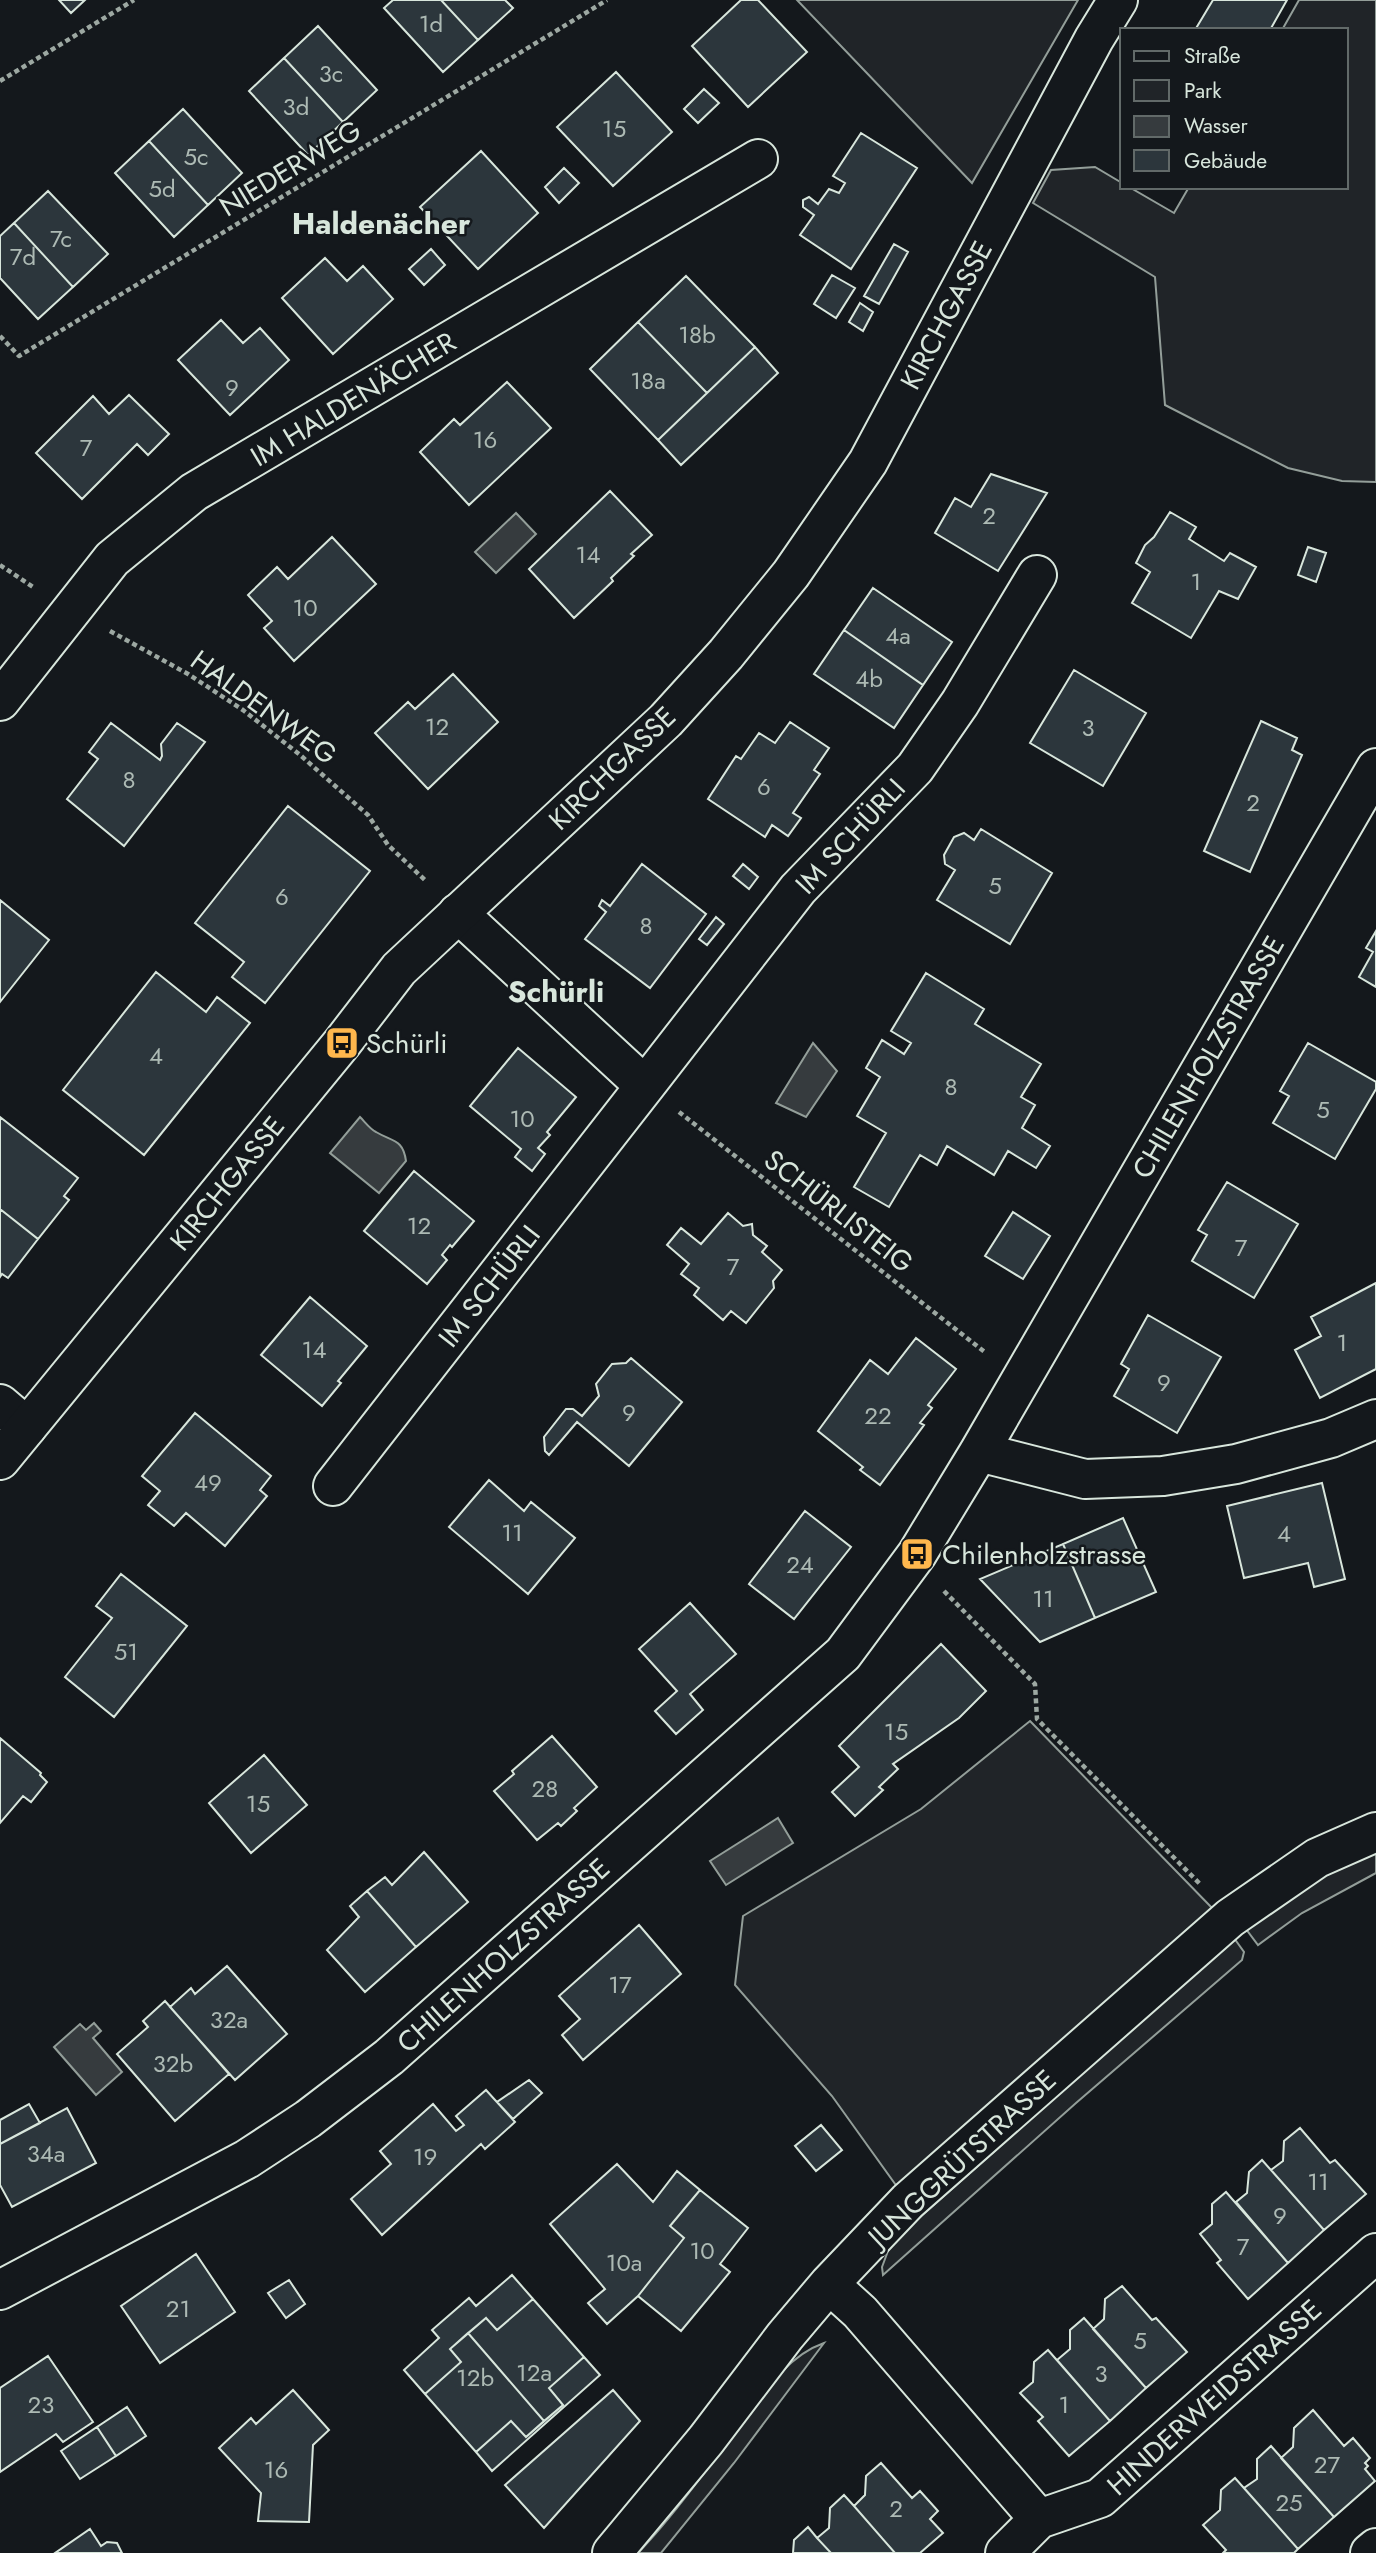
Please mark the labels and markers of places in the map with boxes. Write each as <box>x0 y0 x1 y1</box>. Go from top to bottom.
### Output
place label: Schürli <box>366 1023 447 1064</box>
bus stop icon: Schürli <box>323 1024 361 1062</box>
place label: Chilenholzstrasse <box>942 1534 1146 1575</box>
bus stop icon: Chilenholzstrasse <box>898 1535 936 1573</box>

